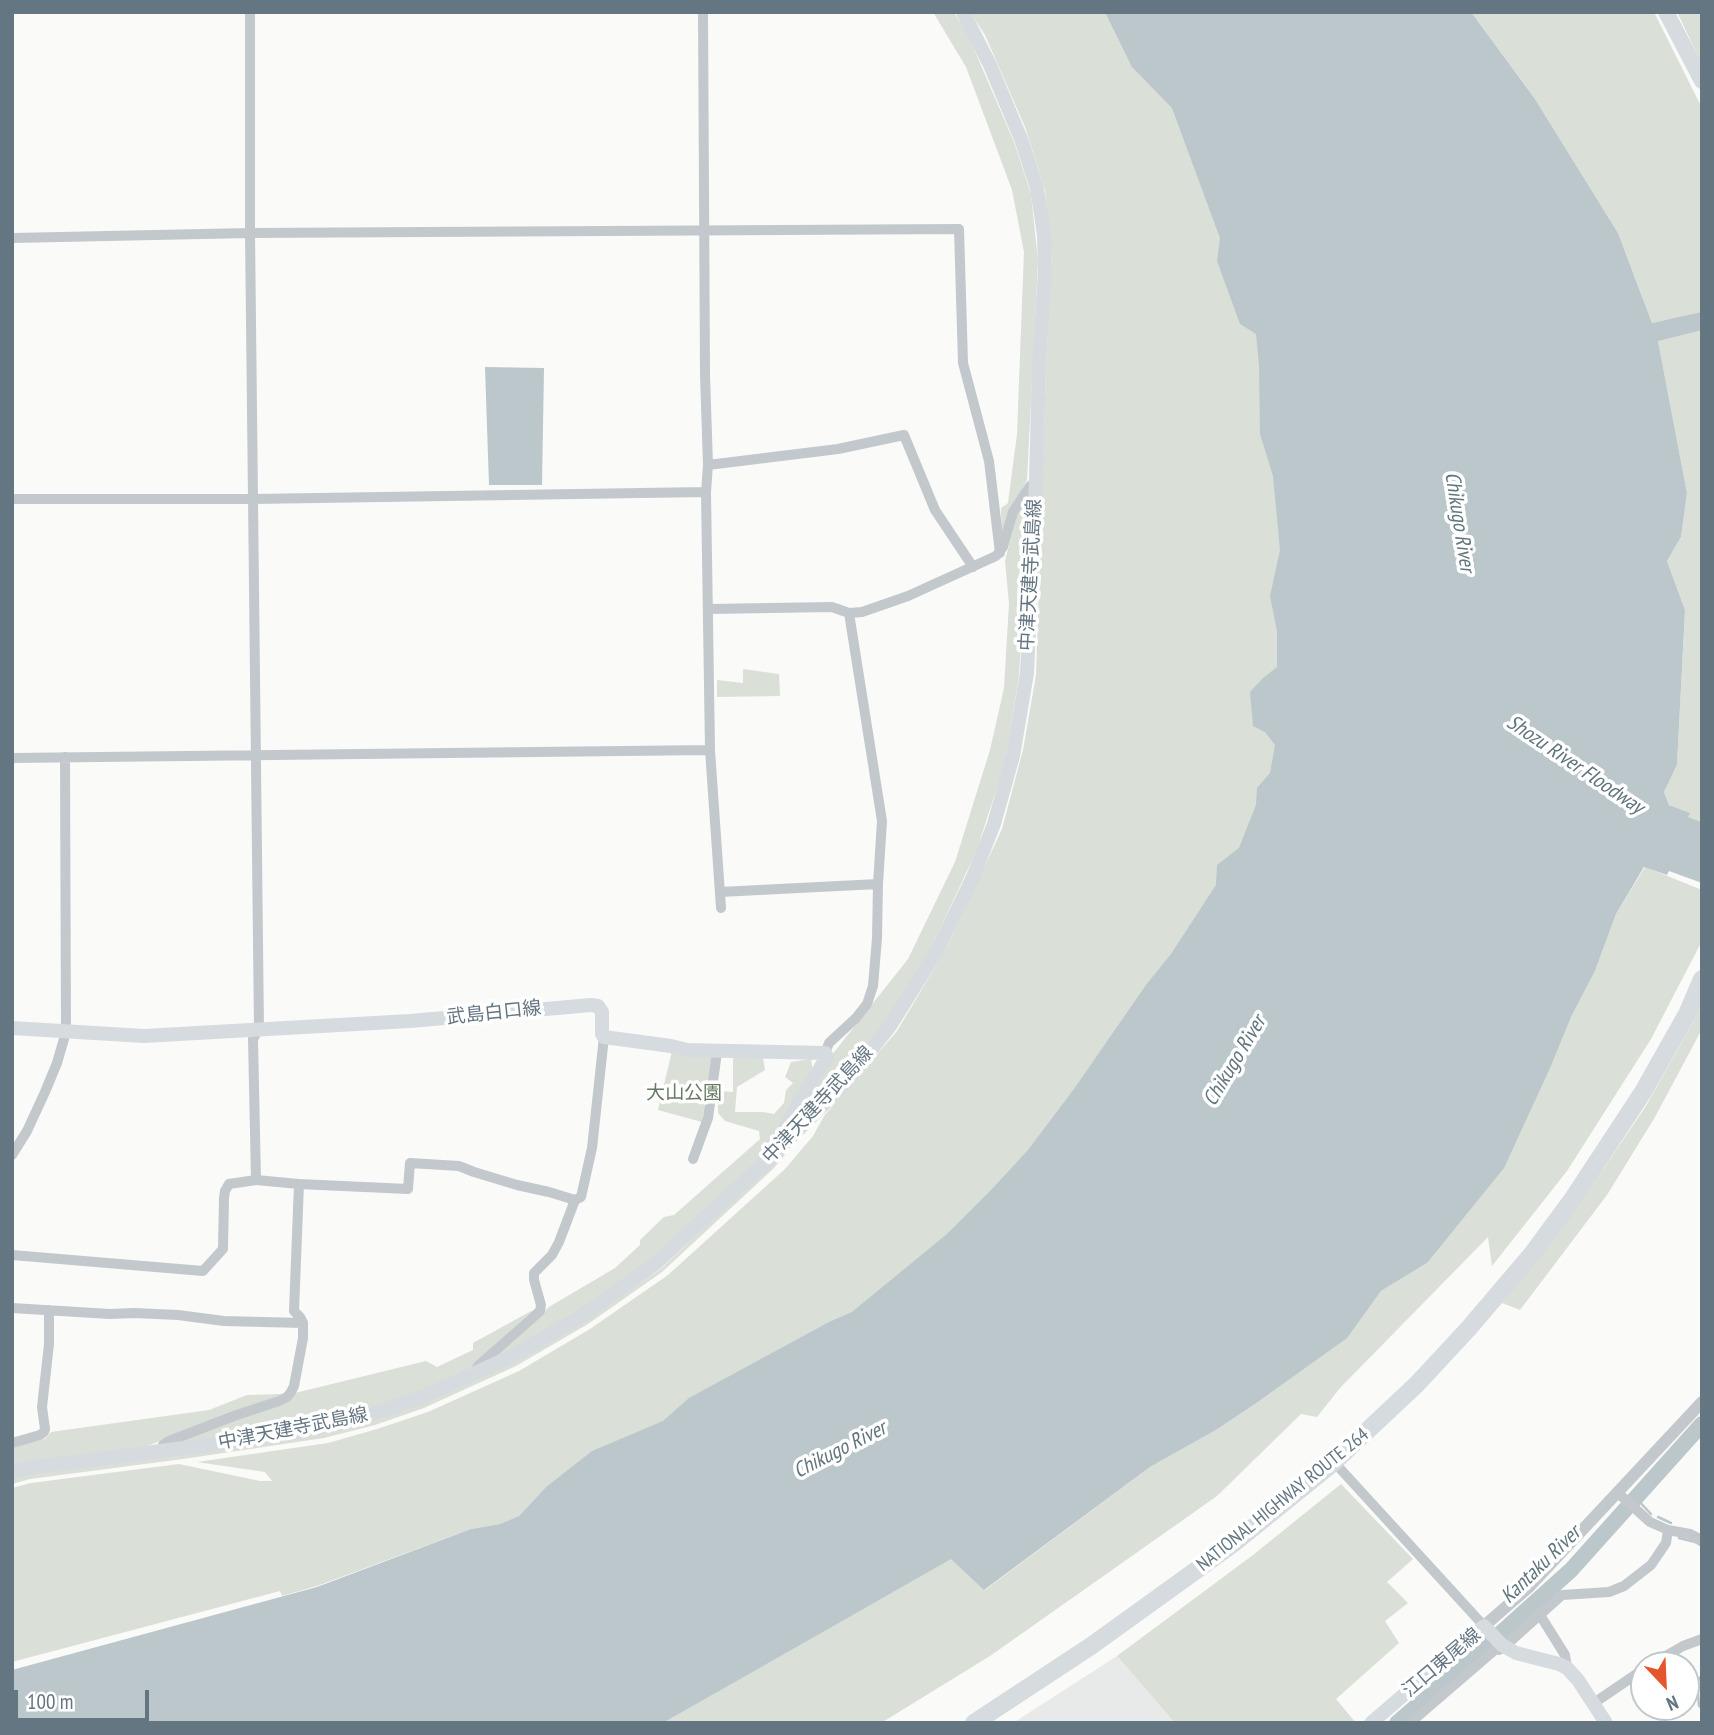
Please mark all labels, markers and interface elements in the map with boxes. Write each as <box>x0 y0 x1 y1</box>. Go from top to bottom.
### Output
water label: Chikugo River <box>1439 470 1479 574</box>
street label: 中津天建寺武島線 <box>1016 499 1046 651</box>
water label: Shozu River Floodway <box>1502 710 1648 820</box>
street label: 武島白口線 <box>446 997 542 1029</box>
water label: Chikugo River <box>1198 1011 1272 1111</box>
street label: 中津天建寺武島線 <box>758 1042 878 1168</box>
park label: 大山公園 <box>646 1083 722 1105</box>
street label: 中津天建寺武島線 <box>216 1403 370 1455</box>
water label: Chikugo River <box>790 1416 890 1484</box>
street label: NATIONAL HIGHWAY ROUTE 264 <box>1192 1424 1374 1576</box>
water label: Kantaku River <box>1496 1521 1586 1609</box>
street label: 江口東尾線 <box>1398 1624 1486 1702</box>
north arrow <box>1630 1651 1700 1721</box>
scale bar <box>18 1676 152 1720</box>
text: 100 m <box>27 1688 73 1715</box>
text: N <box>1663 1690 1682 1717</box>

